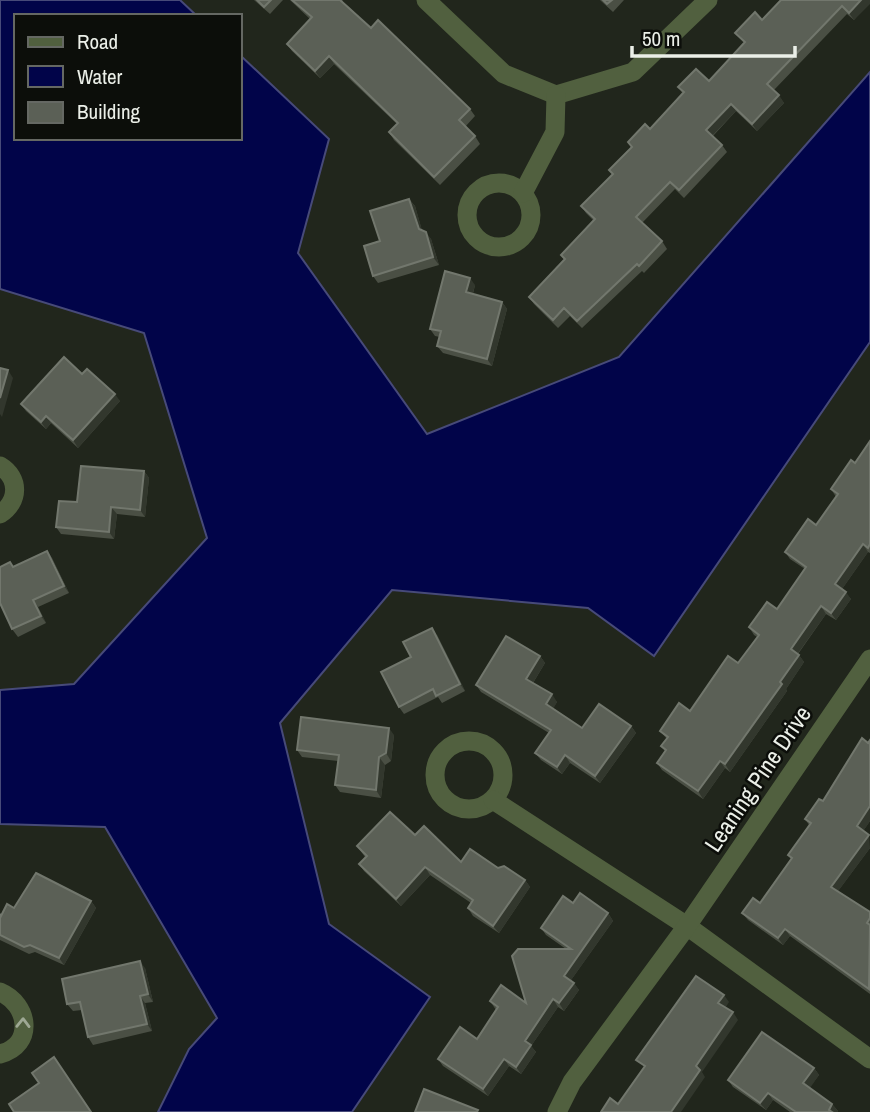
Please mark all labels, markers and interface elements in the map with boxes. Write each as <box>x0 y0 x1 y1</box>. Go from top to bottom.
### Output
legend <box>14 14 242 140</box>
scale bar <box>632 14 795 58</box>
text: 50 m <box>642 24 680 53</box>
text: Road <box>77 27 118 56</box>
text: Water <box>77 62 123 91</box>
text: Building <box>77 97 141 126</box>
street label: Leaning Pine Drive <box>696 699 818 858</box>
one-way arrow <box>15 1017 30 1028</box>

